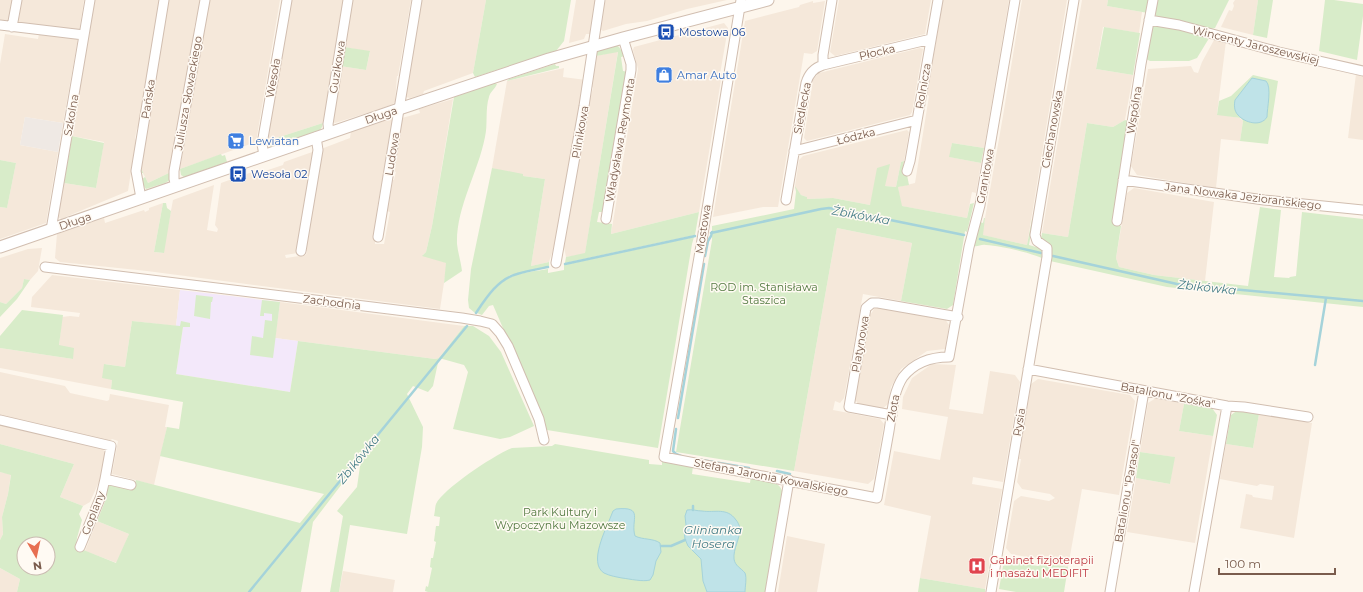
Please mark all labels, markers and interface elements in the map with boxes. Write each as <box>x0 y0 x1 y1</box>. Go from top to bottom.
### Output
bus stop icon: Mostowa 06 <box>656 22 676 42</box>
street label: Wincenty Jaroszewskiej <box>1191 22 1321 68</box>
place label: Mostowa 06 <box>679 25 746 39</box>
street label: Juliusza Słowackiego <box>171 35 205 152</box>
street label: Guzikowa <box>326 39 348 95</box>
street label: Płocka <box>857 41 897 63</box>
street label: Wesoła <box>263 57 283 99</box>
street label: Rolnicza <box>912 62 934 110</box>
shop icon: Amar Auto <box>654 65 674 85</box>
place label: Amar Auto <box>677 68 737 82</box>
street label: Władysława Reymonta <box>602 77 638 203</box>
street label: Pańska <box>138 78 158 120</box>
street label: Siedlecka <box>790 81 814 135</box>
street label: Wspólna <box>1123 85 1145 135</box>
street label: Ciechanowska <box>1038 89 1066 169</box>
street label: Szkolna <box>60 93 82 137</box>
street label: Długa <box>363 103 399 127</box>
street label: Pilnikowa <box>568 105 592 159</box>
street label: Łódzka <box>835 124 877 148</box>
supermarket icon: Lewiatan <box>226 131 246 151</box>
street label: Ludowa <box>382 131 402 177</box>
place label: Lewiatan <box>249 134 299 148</box>
street label: Granitowa <box>973 147 997 205</box>
bus stop icon: Wesoła 02 <box>228 164 248 184</box>
place label: Wesoła 02 <box>251 167 308 181</box>
street label: Jana Nowaka Jeziorańskiego <box>1163 179 1322 213</box>
water label: Żbikówka <box>830 202 891 228</box>
street label: Mostowa <box>692 203 714 255</box>
street label: Długa <box>57 209 93 233</box>
water label: Żbikówka <box>1176 276 1237 298</box>
park label: ROD im. Stanisława Staszica <box>710 280 818 307</box>
street label: Zachodnia <box>302 291 362 313</box>
street label: Platynowa <box>848 314 872 374</box>
street label: Batalionu "Zośka" <box>1119 379 1217 411</box>
street label: Złota <box>883 393 903 423</box>
street label: Rysia <box>1010 407 1028 437</box>
water label: Żbikówka <box>333 431 382 487</box>
street label: Batalionu "Parasol" <box>1111 438 1143 544</box>
street label: Stefana Jaronia Kowalskiego <box>693 455 849 499</box>
street label: Goplany <box>78 489 108 537</box>
park label: Park Kultury i Wypoczynku Mazowsze <box>495 505 626 532</box>
water label: Glinianka Hosera <box>684 522 742 551</box>
north arrow <box>16 536 56 576</box>
scale bar <box>1219 550 1335 576</box>
place label: Gabinet fizjoterapii i masażu MEDIFIT <box>990 553 1094 580</box>
hospital icon: Gabinet fizjoterapii i masażu MEDIFIT <box>967 556 987 576</box>
text: 100 m <box>1225 556 1261 571</box>
text: N <box>32 558 43 573</box>

